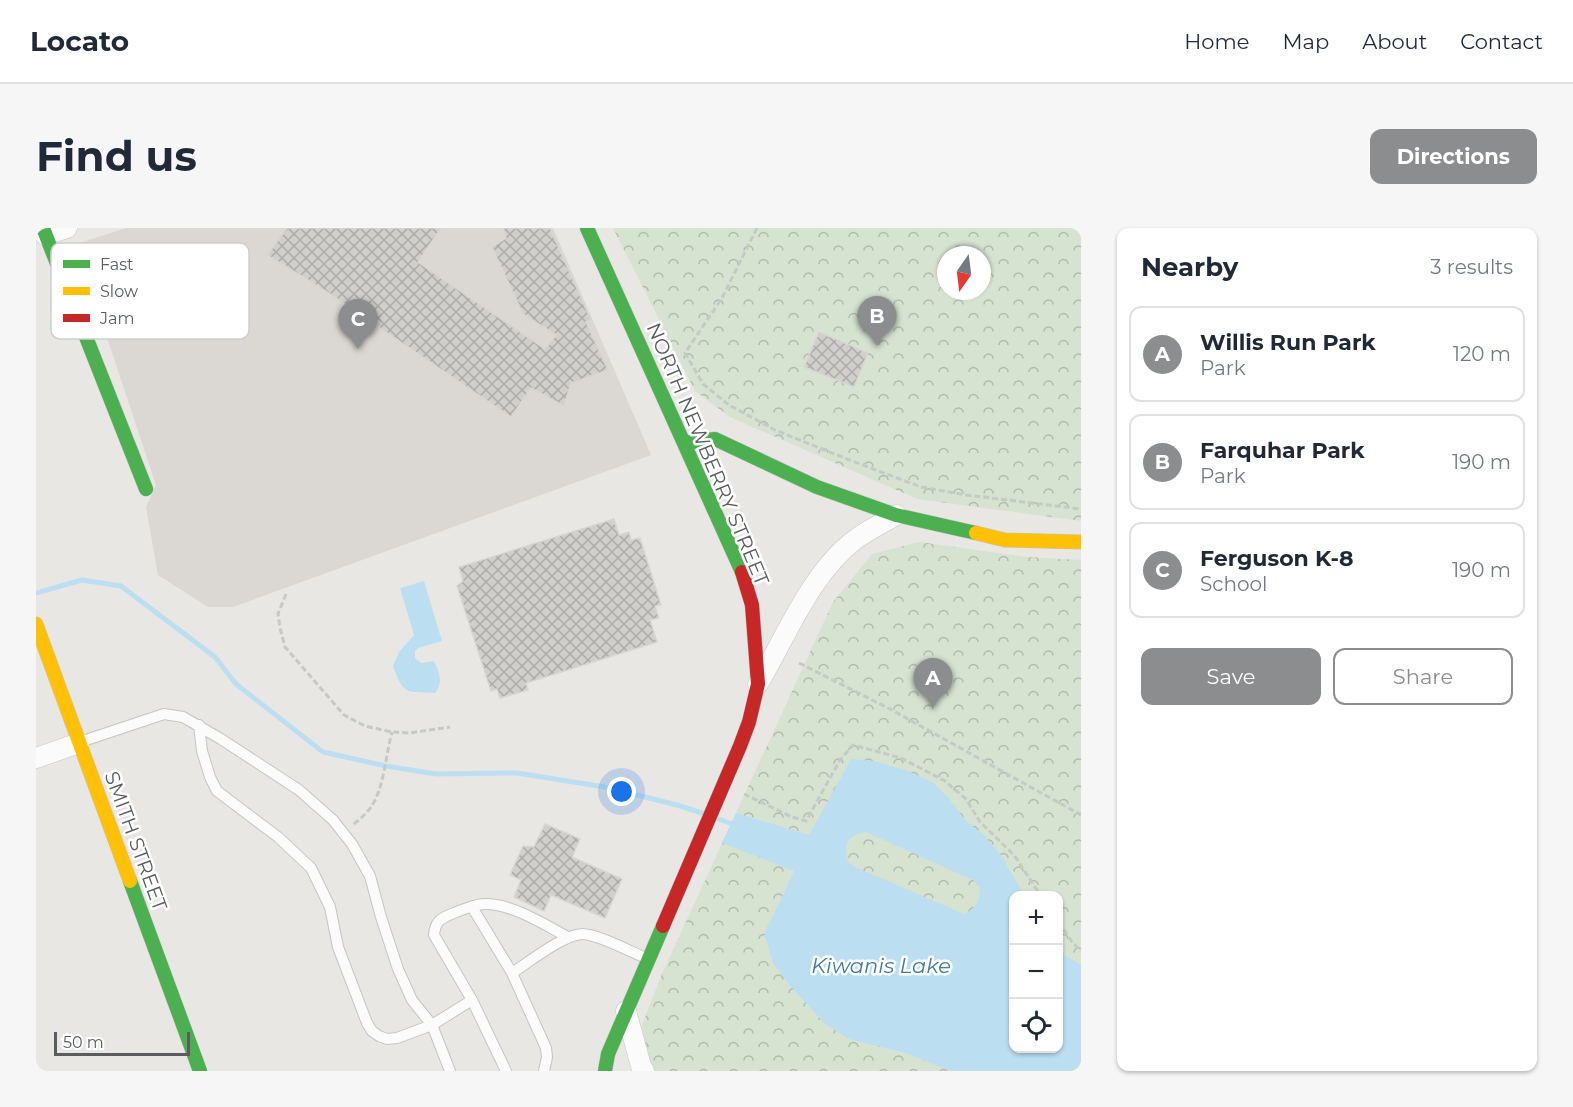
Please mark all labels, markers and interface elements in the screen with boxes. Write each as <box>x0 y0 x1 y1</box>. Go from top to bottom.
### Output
text: Locato <box>30 24 129 58</box>
text: Home <box>1184 29 1249 54</box>
text: Map <box>1282 29 1329 54</box>
text: About <box>1362 29 1427 54</box>
text: Contact <box>1460 29 1543 54</box>
button: Directions <box>1370 129 1537 184</box>
text: Find us <box>36 130 197 182</box>
legend <box>51 243 249 339</box>
north arrow <box>937 246 991 300</box>
text: Nearby <box>1141 251 1238 283</box>
text: Fast <box>100 255 134 274</box>
text: 3 results <box>1430 255 1513 279</box>
text: Slow <box>100 282 138 301</box>
pin: B <box>858 296 896 346</box>
pin: C <box>338 300 378 349</box>
text: Jam <box>99 309 134 328</box>
street label: NORTH NEWBERRY STREET <box>642 319 775 589</box>
text: Willis Run Park <box>1200 329 1376 356</box>
text: A <box>1155 342 1170 366</box>
text: 120 m <box>1453 342 1511 366</box>
text: Park <box>1200 356 1246 380</box>
text: Farquhar Park <box>1200 437 1365 464</box>
text: B <box>1155 450 1170 474</box>
text: 190 m <box>1452 450 1511 474</box>
text: Park <box>1200 464 1246 488</box>
text: Ferguson K-8 <box>1200 545 1353 572</box>
text: C <box>1155 558 1170 582</box>
text: 190 m <box>1452 558 1511 582</box>
text: School <box>1200 572 1267 596</box>
button: Save <box>1141 648 1321 705</box>
button: Share <box>1333 648 1513 705</box>
pin: A <box>914 658 952 708</box>
street label: SMITH STREET <box>100 768 173 915</box>
your location <box>607 777 636 806</box>
map controls <box>1009 891 1063 1053</box>
button: + <box>1009 891 1063 945</box>
button: − <box>1009 945 1063 999</box>
water label: Kiwanis Lake <box>811 953 951 978</box>
button: locate <box>1009 999 1063 1053</box>
scale bar <box>54 1029 190 1056</box>
text: 50 m <box>63 1033 104 1052</box>

